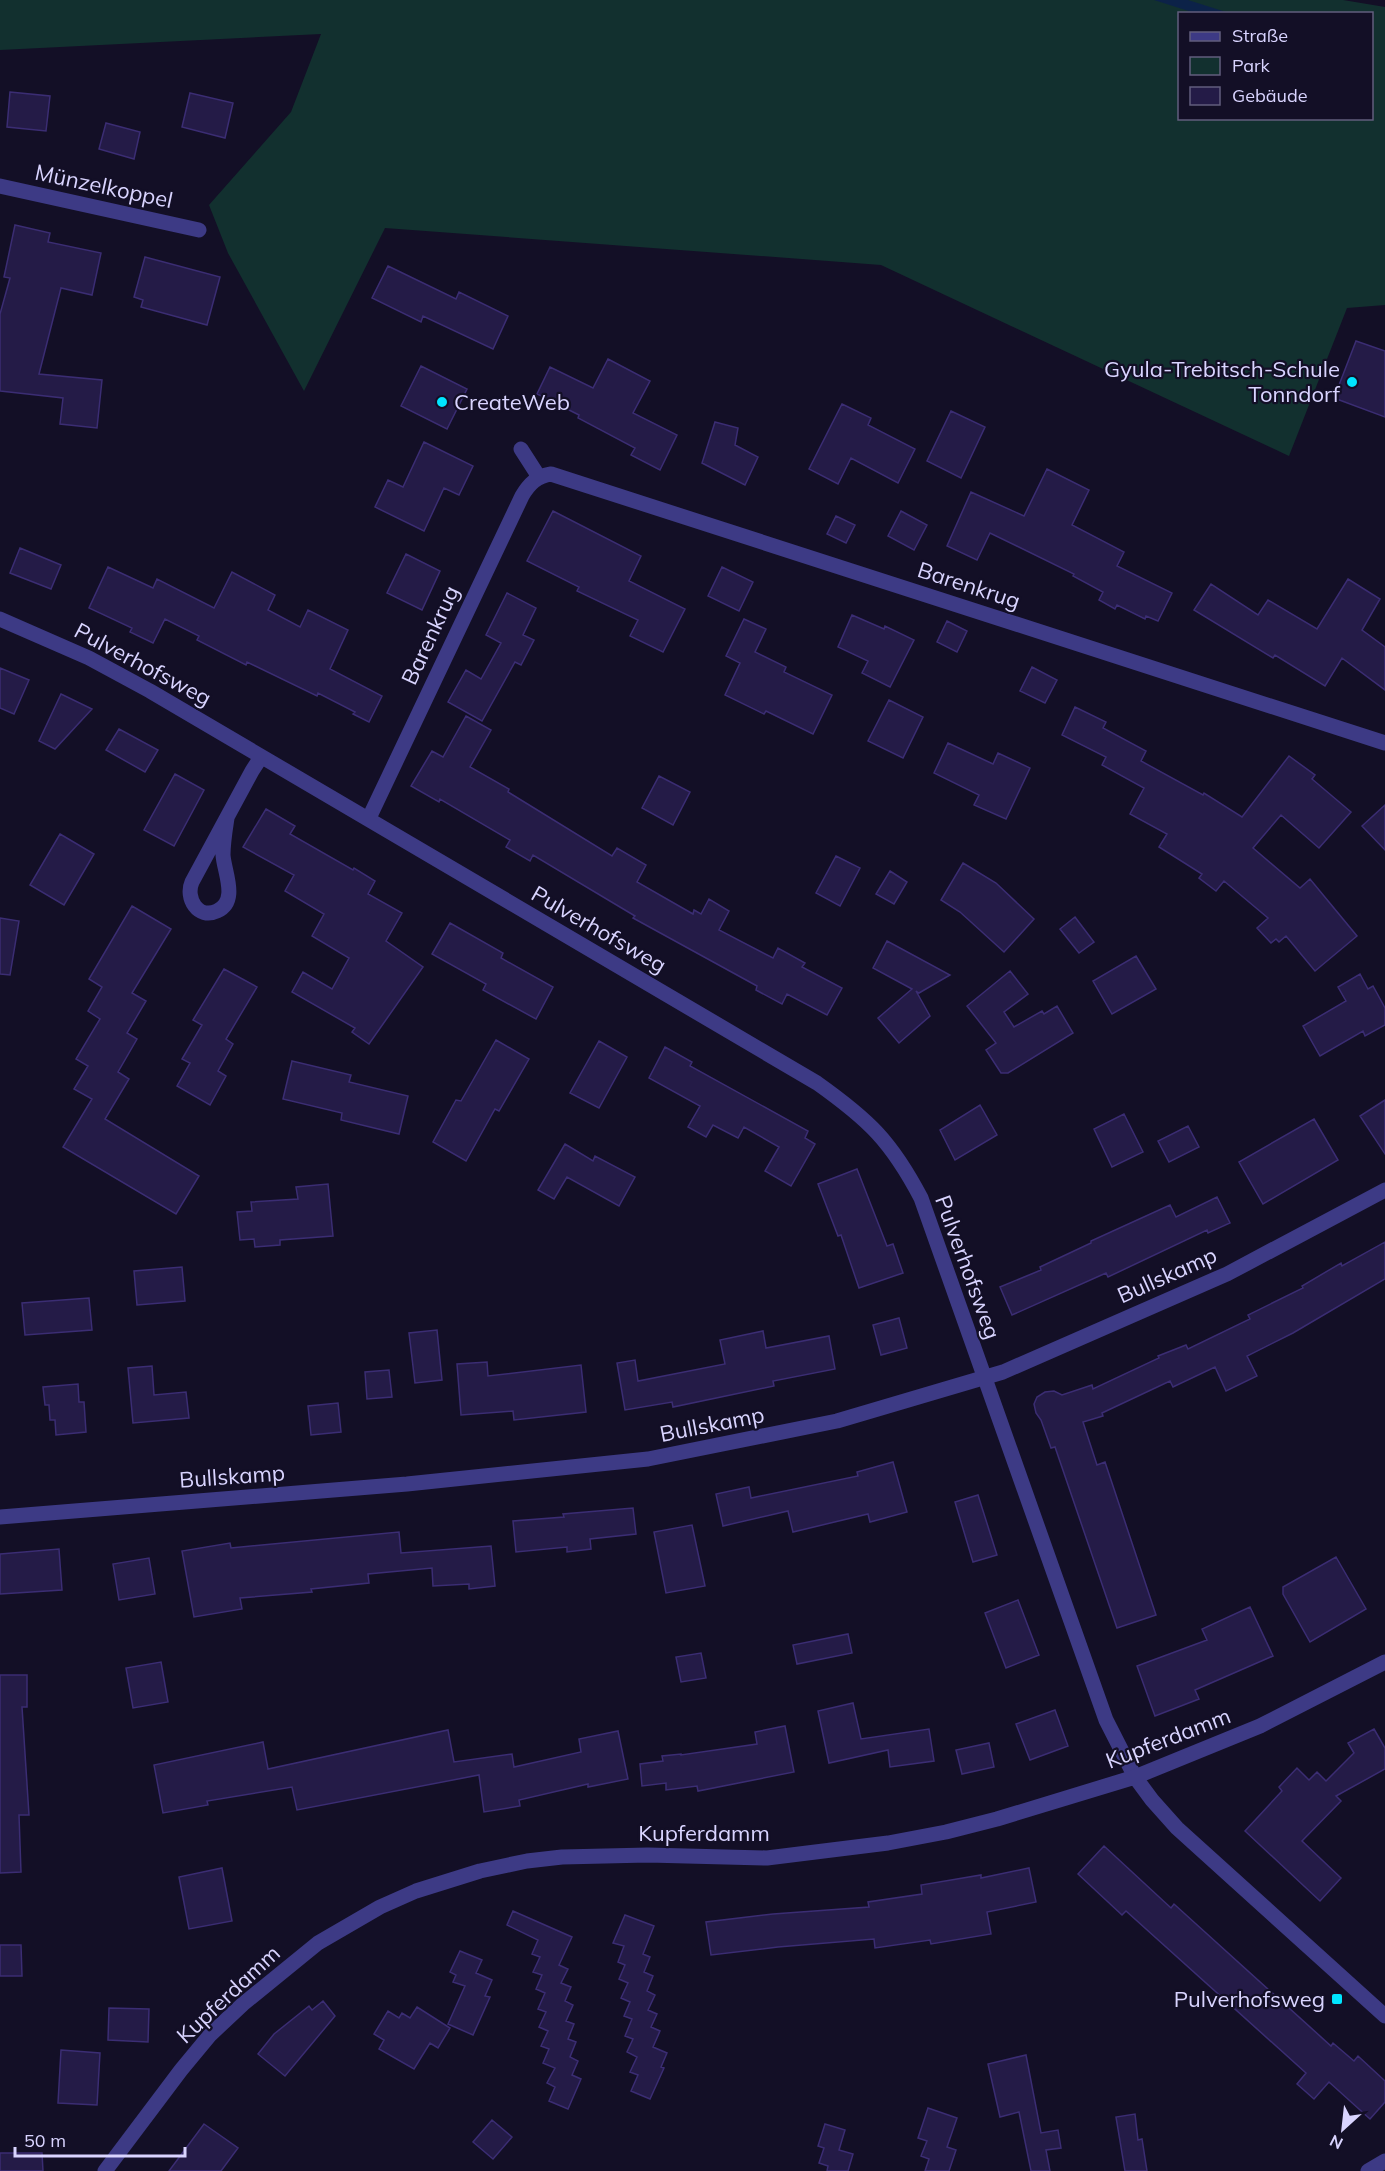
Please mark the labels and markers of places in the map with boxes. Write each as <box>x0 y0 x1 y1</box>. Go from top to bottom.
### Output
place label: Gyula-Trebitsch-Schule Tonndorf <box>1104 355 1341 408</box>
marker: Gyula-Trebitsch-Schule Tonndorf <box>1345 375 1359 389</box>
place label: CreateWeb <box>454 388 570 416</box>
marker: CreateWeb <box>435 395 449 409</box>
place label: Pulverhofsweg <box>1174 1985 1325 2013</box>
marker: Pulverhofsweg <box>1330 1992 1344 2006</box>

